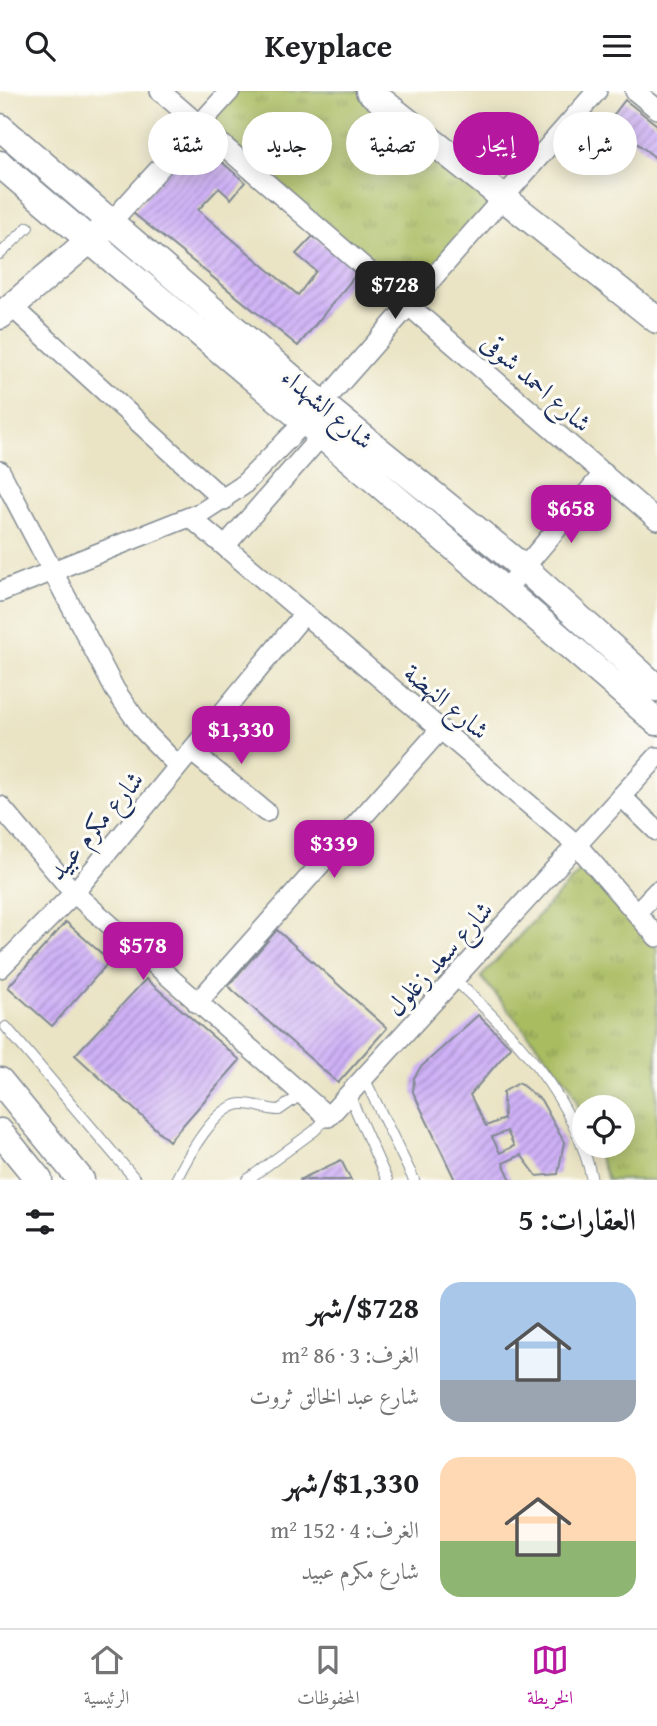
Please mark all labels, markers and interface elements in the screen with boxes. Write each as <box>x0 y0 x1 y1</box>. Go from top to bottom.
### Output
text: Keyplace <box>265 22 392 69</box>
icon: search <box>21 27 59 65</box>
icon: menu <box>598 27 636 65</box>
chip: شقة <box>148 112 228 175</box>
chip: جديد <box>242 112 332 175</box>
chip: تصفية <box>346 112 439 175</box>
chip: إيجار <box>453 112 539 175</box>
chip: شراء <box>553 112 637 175</box>
pin: $728 <box>354 261 436 321</box>
text: $728 <box>371 267 419 300</box>
street label: شارع احمد شوقى <box>471 323 601 444</box>
street label: شارع الشهداء <box>271 357 383 461</box>
pin: $658 <box>530 485 612 545</box>
text: $658 <box>547 491 595 524</box>
street label: شارع النهضة <box>394 653 498 751</box>
pin: $1,330 <box>184 707 298 766</box>
text: $1,330 <box>208 712 274 745</box>
street label: شارع مكرم عبيد <box>37 762 156 891</box>
pin: $339 <box>293 821 375 880</box>
text: $339 <box>310 826 358 859</box>
street label: شارع سعد زغلول <box>376 891 504 1027</box>
pin: $578 <box>102 923 184 982</box>
text: $578 <box>119 928 167 961</box>
map controls <box>572 1095 635 1158</box>
button: locate <box>572 1095 635 1158</box>
text: العقارات: 5 <box>518 1197 636 1241</box>
icon: filters <box>21 1203 59 1241</box>
text: $728/شهر <box>308 1285 419 1329</box>
icon: home <box>496 1310 580 1394</box>
text: الغرف: 3 · 86 m² <box>282 1338 419 1371</box>
text: شارع عبد الخالق ثروت <box>249 1379 419 1412</box>
text: $1,330/شهر <box>284 1460 419 1504</box>
icon: home <box>496 1485 580 1569</box>
text: الغرف: 4 · 152 m² <box>271 1513 419 1546</box>
text: شارع مكرم عبيد <box>301 1554 419 1587</box>
tab: الرئيسية <box>84 1641 129 1716</box>
tab: المحفوظات <box>297 1641 360 1716</box>
tab: الخريطة <box>527 1641 573 1716</box>

